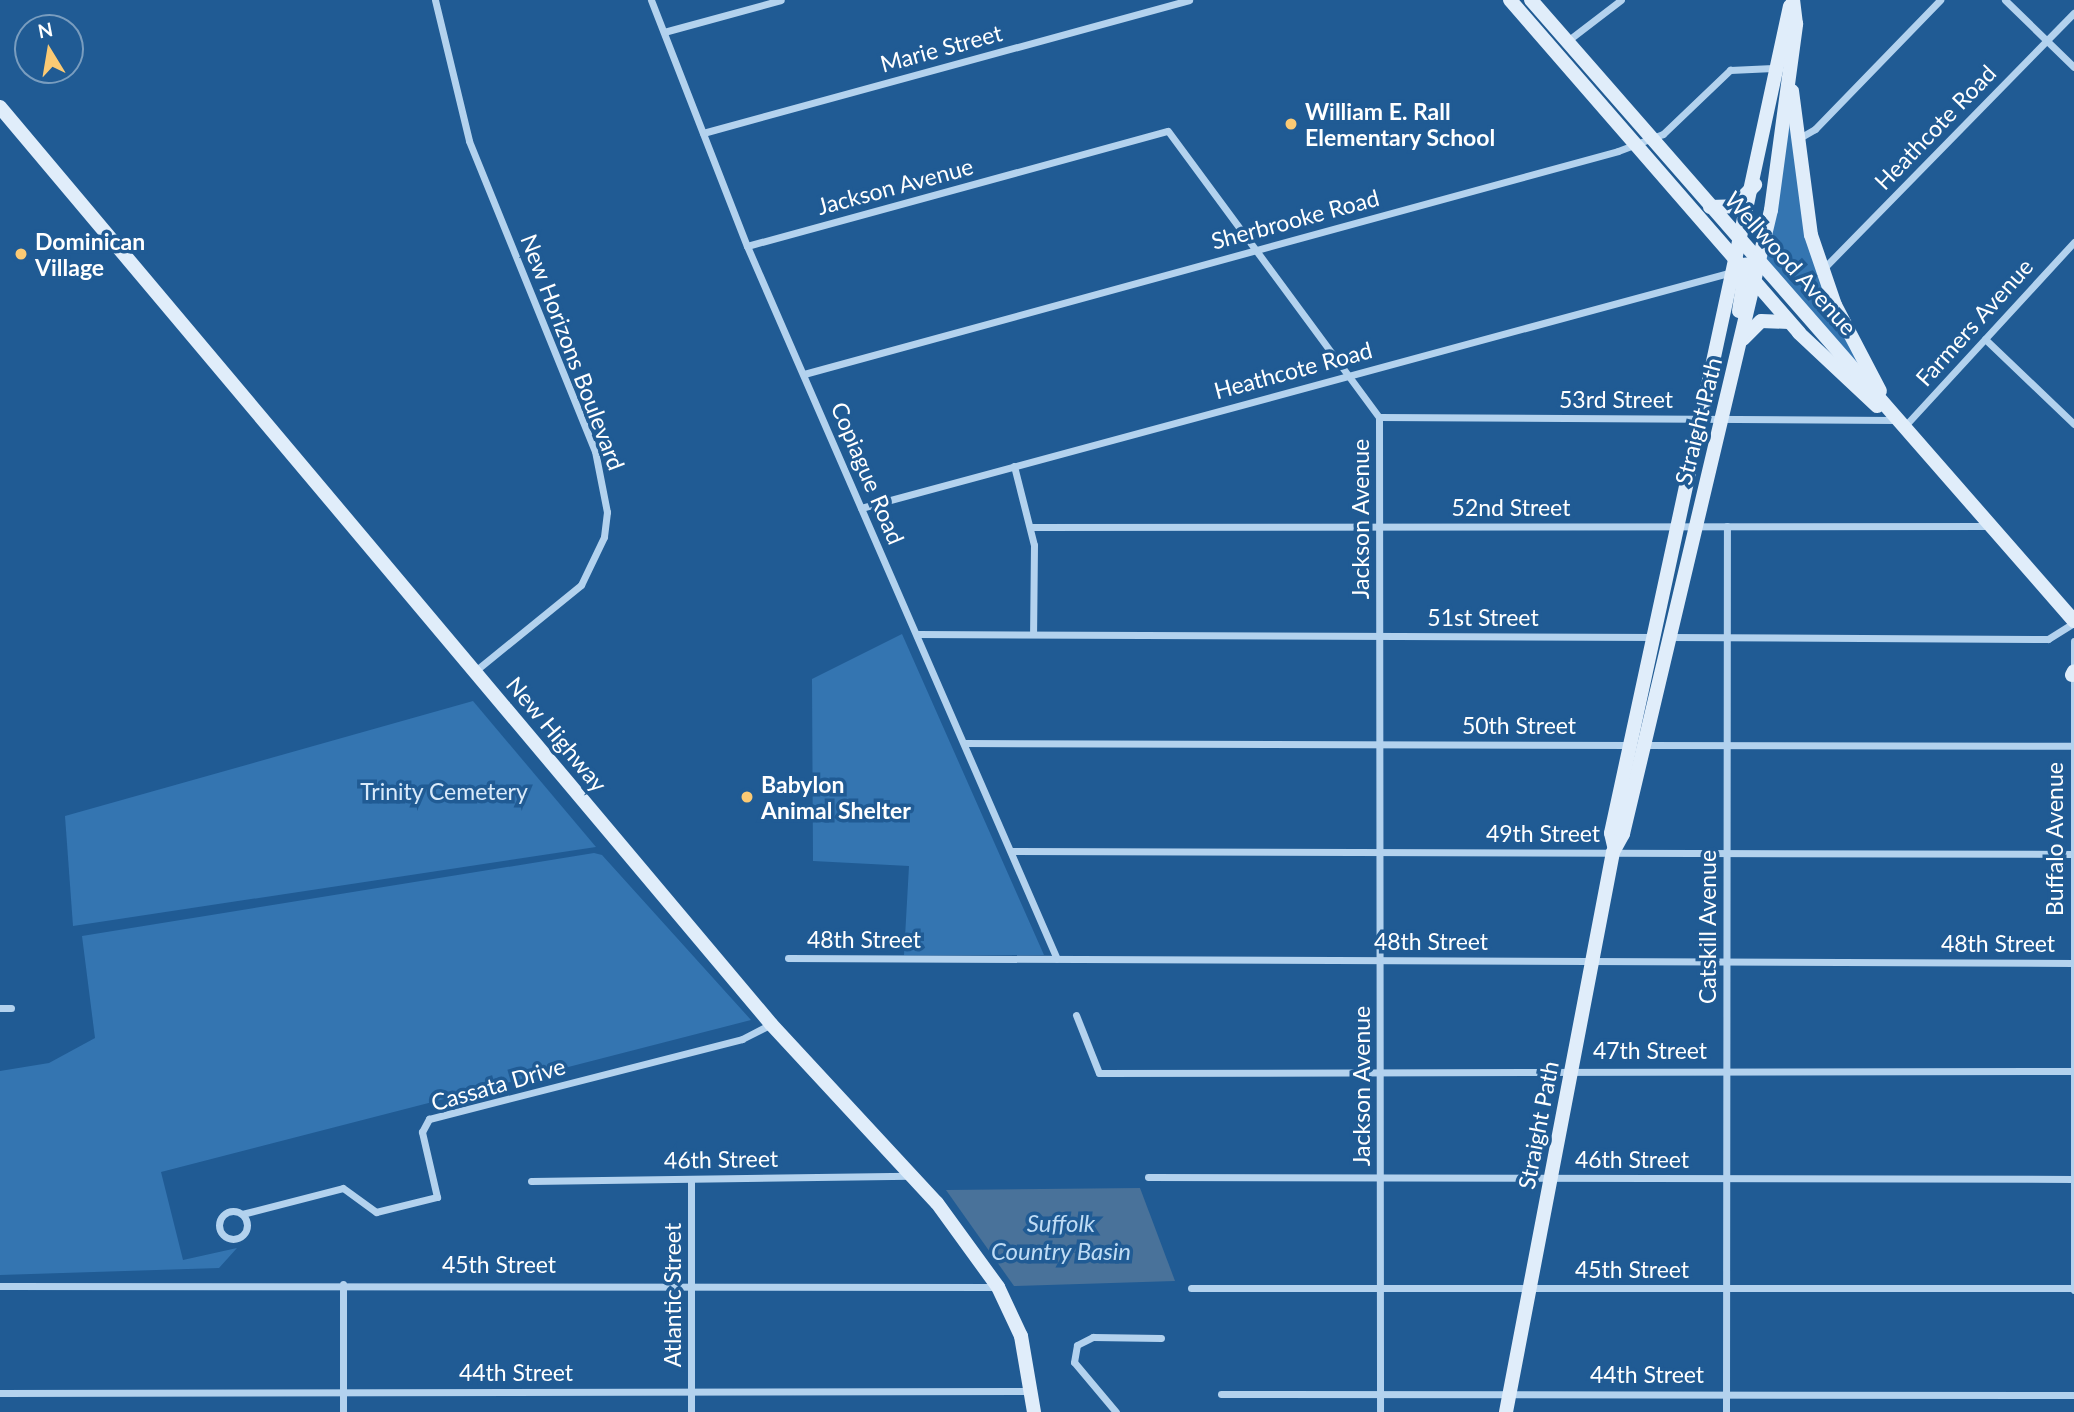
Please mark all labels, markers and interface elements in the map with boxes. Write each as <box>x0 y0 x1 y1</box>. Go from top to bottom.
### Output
north arrow <box>14 14 84 84</box>
text: N <box>36 17 55 43</box>
street label: Marie Street <box>877 19 1005 77</box>
street label: Heathcote Road <box>1869 59 2001 195</box>
place label: William E. Rall Elementary School <box>1305 97 1496 151</box>
marker: William E. Rall Elementary School <box>1283 116 1299 132</box>
street label: Jackson Avenue <box>814 152 976 220</box>
street label: Sherbrooke Road <box>1208 183 1382 255</box>
street label: Wellwood Avenue <box>1719 185 1863 341</box>
place label: Dominican Village <box>35 227 145 281</box>
street label: New Horizons Boulevard <box>515 230 631 474</box>
marker: Dominican Village <box>13 246 29 262</box>
street label: Farmers Avenue <box>1909 252 2039 392</box>
street label: Heathcote Road <box>1211 336 1375 404</box>
street label: Straight Path <box>1669 355 1727 487</box>
street label: 53rd Street <box>1559 385 1673 413</box>
street label: Copiague Road <box>826 398 910 548</box>
street label: Jackson Avenue <box>1346 438 1374 600</box>
street label: 52nd Street <box>1452 493 1570 521</box>
street label: 51st Street <box>1427 603 1539 631</box>
street label: New Highway <box>501 671 613 797</box>
street label: 50th Street <box>1462 711 1576 739</box>
street label: Buffalo Avenue <box>2040 762 2068 916</box>
place label: Babylon Animal Shelter <box>761 770 911 824</box>
park label: Trinity Cemetery <box>360 777 528 805</box>
marker: Babylon Animal Shelter <box>739 789 755 805</box>
street label: 49th Street <box>1486 819 1600 847</box>
street label: Catskill Avenue <box>1693 850 1721 1004</box>
street label: 48th Street <box>807 925 921 953</box>
street label: 48th Street <box>1374 927 1488 955</box>
street label: 48th Street <box>1941 929 2055 957</box>
street label: Jackson Avenue <box>1347 1005 1375 1167</box>
street label: 47th Street <box>1593 1036 1707 1064</box>
street label: Cassata Drive <box>428 1052 568 1116</box>
street label: Straight Path <box>1512 1059 1564 1191</box>
street label: 46th Street <box>664 1144 778 1174</box>
street label: 46th Street <box>1575 1145 1689 1173</box>
water label: Suffolk Country Basin <box>991 1209 1131 1265</box>
street label: Atlantic Street <box>658 1223 686 1367</box>
street label: 45th Street <box>442 1250 556 1278</box>
street label: 45th Street <box>1575 1255 1689 1283</box>
street label: 44th Street <box>459 1358 573 1386</box>
street label: 44th Street <box>1590 1360 1704 1388</box>

